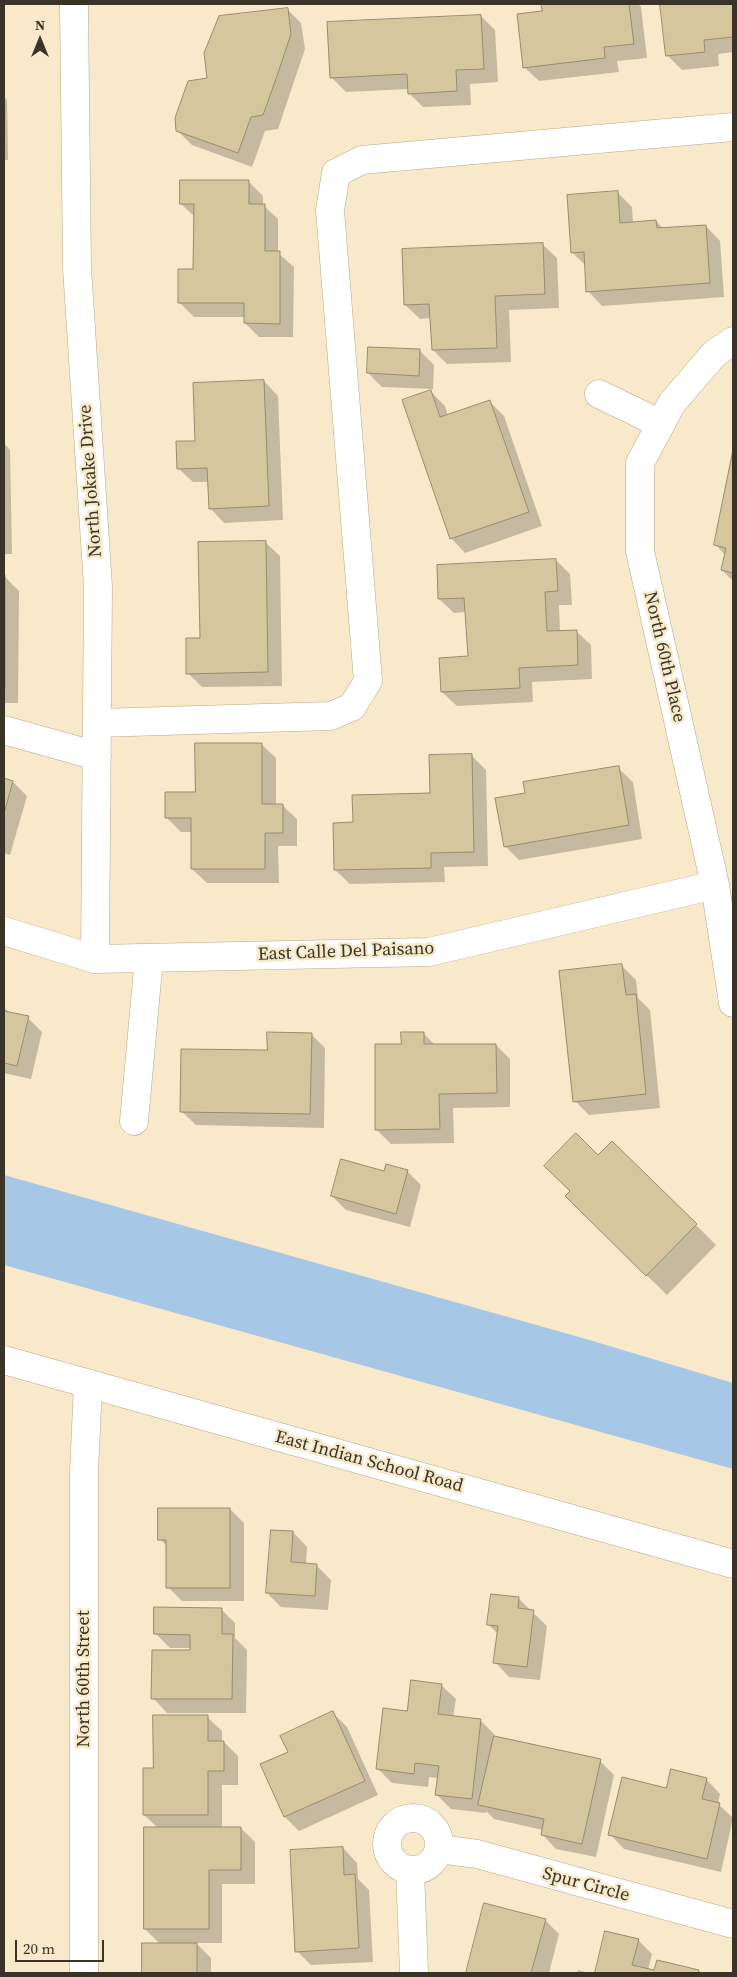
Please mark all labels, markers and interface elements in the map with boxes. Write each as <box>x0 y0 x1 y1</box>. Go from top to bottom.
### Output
north arrow <box>15 15 65 65</box>
text: N <box>35 15 45 35</box>
street label: North Jokake Drive <box>75 404 107 558</box>
street label: North 60th Place <box>638 590 690 724</box>
street label: East Calle Del Paisano <box>257 938 435 966</box>
street label: East Indian School Road <box>273 1426 465 1498</box>
street label: North 60th Street <box>73 1610 95 1748</box>
street label: Spur Circle <box>540 1863 632 1907</box>
scale bar <box>18 1930 106 1962</box>
text: 20 m <box>23 1938 55 1959</box>

